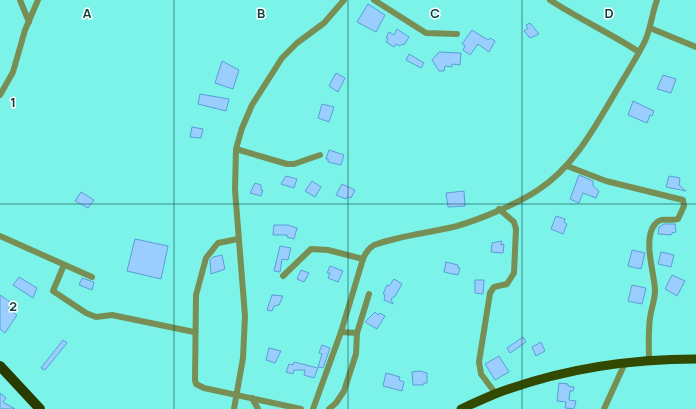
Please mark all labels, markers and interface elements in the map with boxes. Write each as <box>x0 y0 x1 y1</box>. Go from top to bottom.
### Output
text: A <box>83 4 92 22</box>
text: B <box>257 4 265 22</box>
text: C <box>430 4 440 22</box>
text: D <box>604 4 614 22</box>
text: 1 <box>10 93 16 111</box>
text: 2 <box>9 297 17 315</box>

